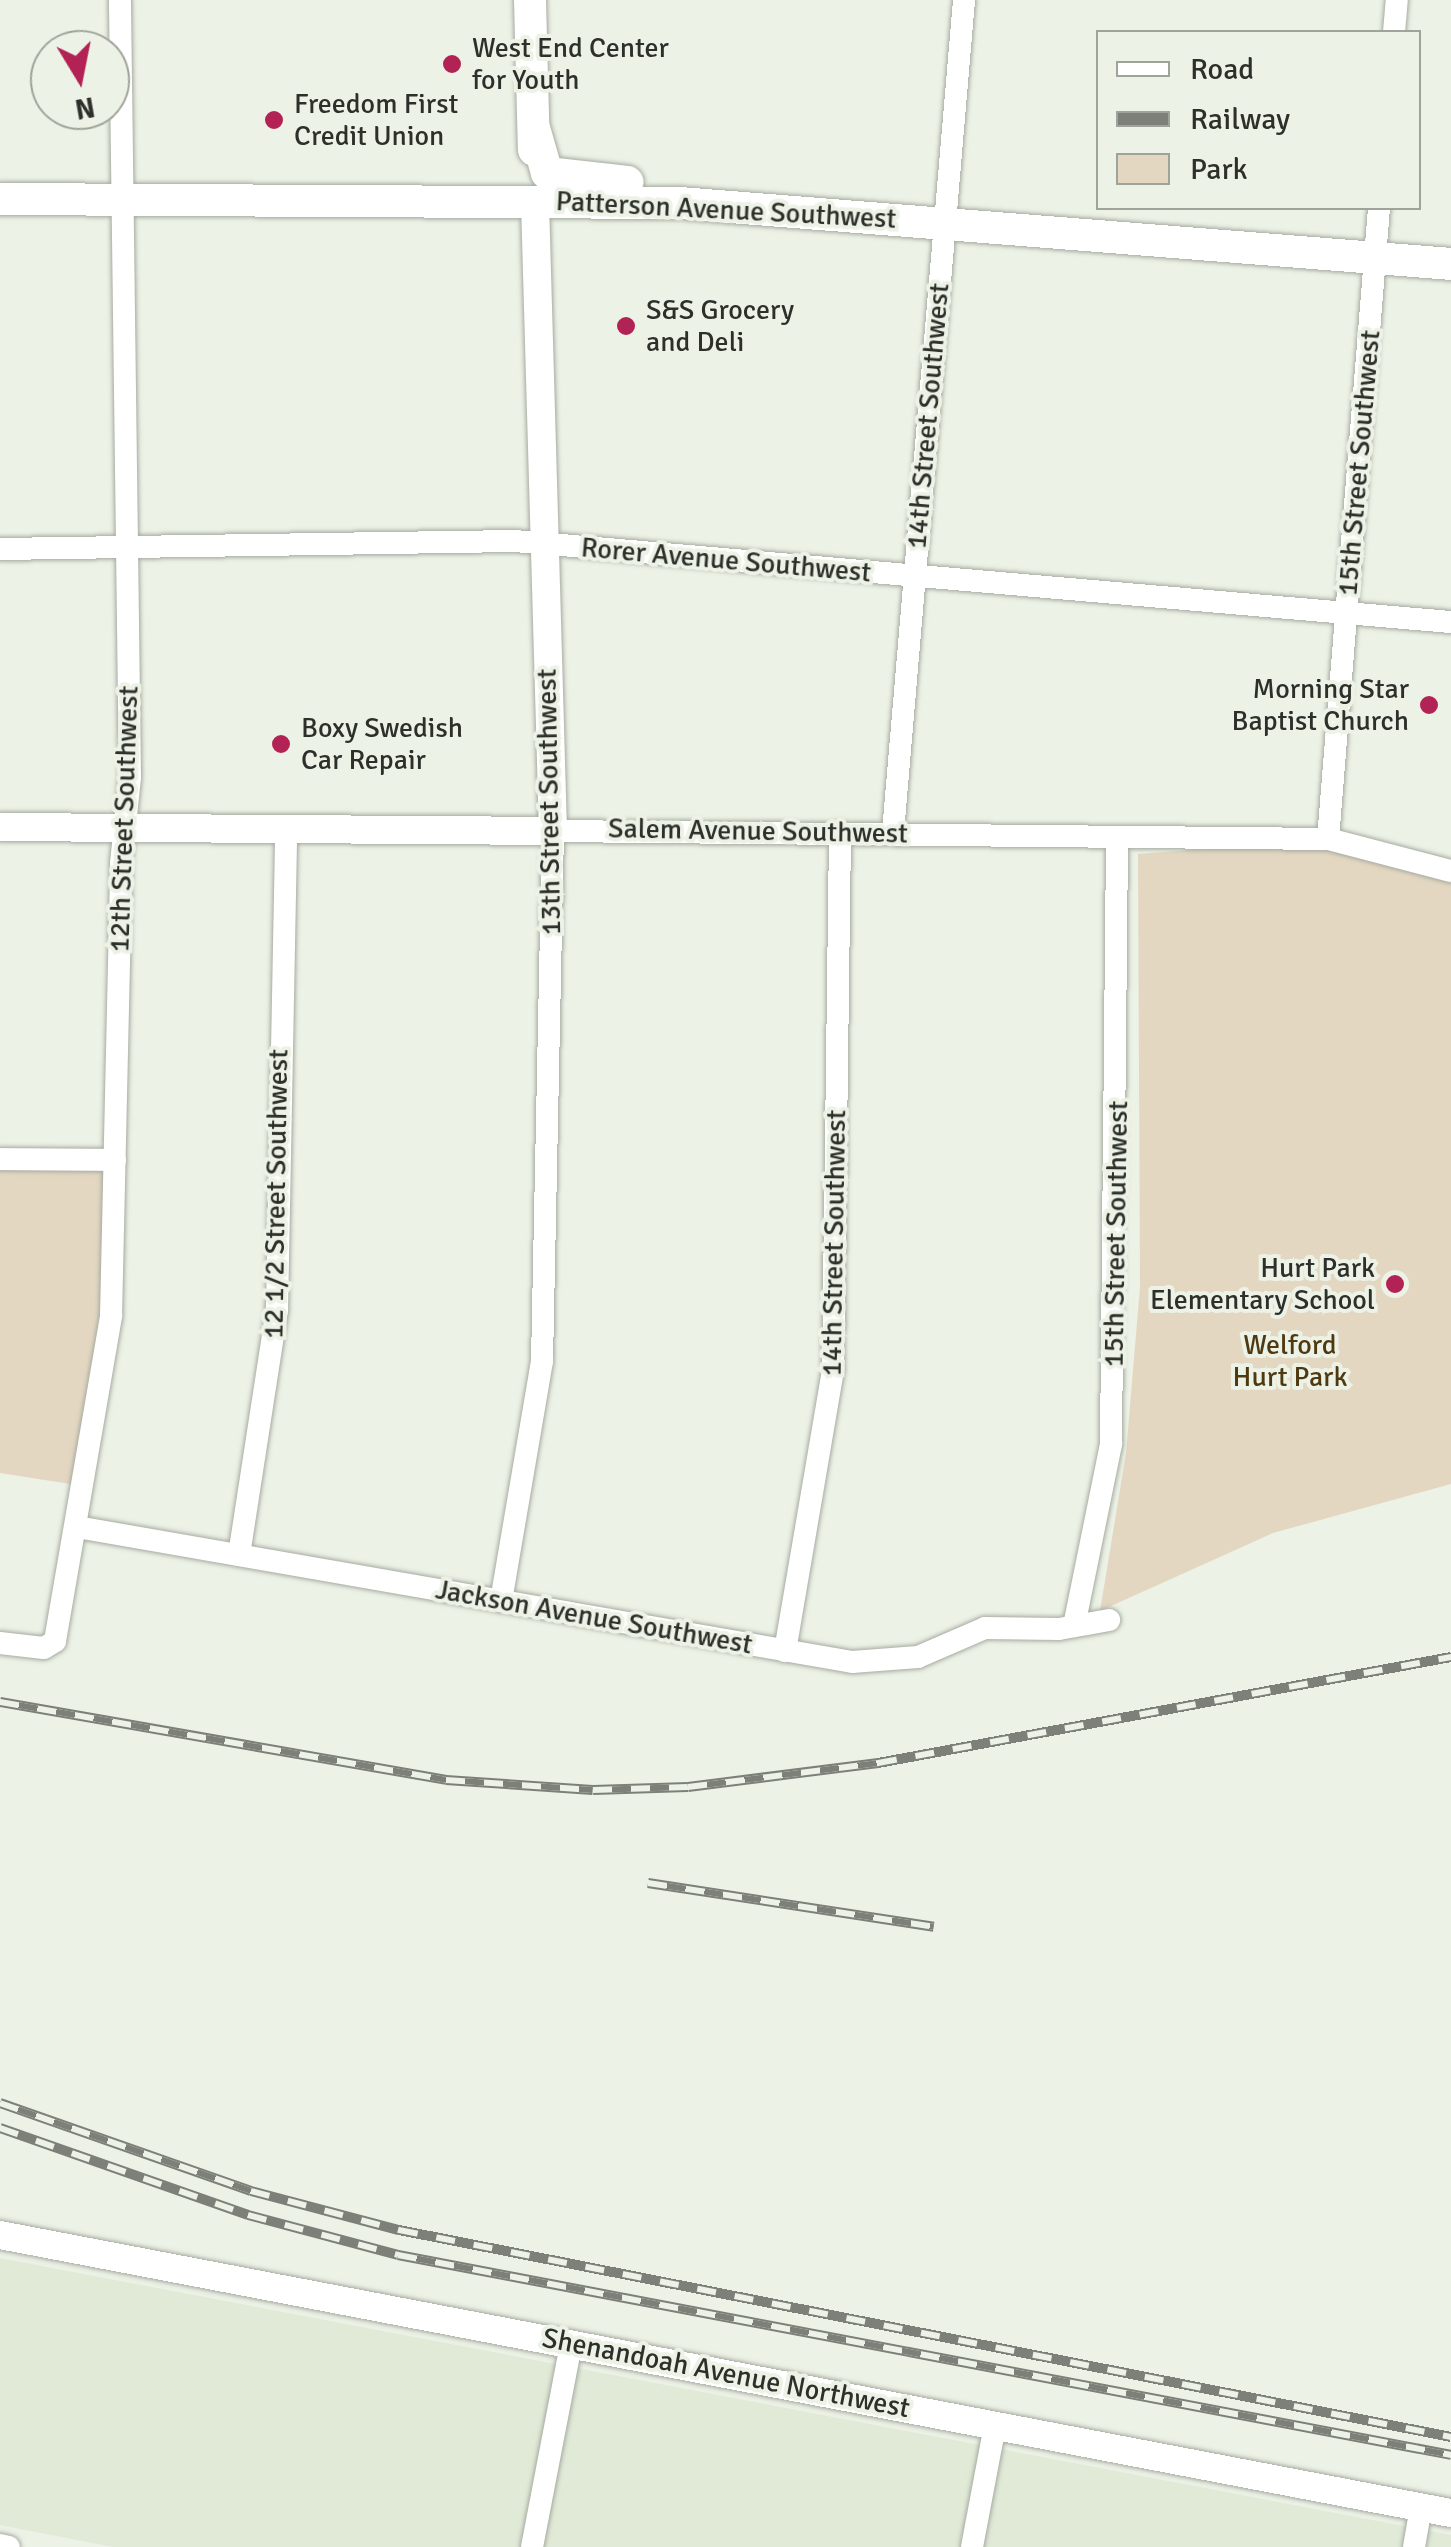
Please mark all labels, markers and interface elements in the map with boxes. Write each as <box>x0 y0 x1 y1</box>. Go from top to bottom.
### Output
north arrow <box>30 30 130 130</box>
legend <box>1096 30 1421 210</box>
place label: West End Center for Youth <box>472 31 669 97</box>
text: Road <box>1190 51 1254 88</box>
marker: West End Center for Youth <box>441 53 463 75</box>
place label: Freedom First Credit Union <box>294 87 458 153</box>
text: N <box>72 89 97 126</box>
text: Railway <box>1190 101 1290 138</box>
marker: Freedom First Credit Union <box>263 109 285 131</box>
text: Park <box>1190 151 1248 188</box>
street label: Patterson Avenue Southwest <box>555 184 897 236</box>
street label: 14th Street Southwest <box>900 282 956 550</box>
place label: S&S Grocery and Deli <box>646 293 794 359</box>
marker: S&S Grocery and Deli <box>615 315 637 337</box>
street label: 15th Street Southwest <box>1331 329 1387 597</box>
street label: Rorer Avenue Southwest <box>580 531 872 589</box>
street label: 13th Street Southwest <box>530 668 568 936</box>
place label: Morning Star Baptist Church <box>1232 672 1409 738</box>
street label: 12th Street Southwest <box>103 685 145 953</box>
marker: Morning Star Baptist Church <box>1418 694 1440 716</box>
place label: Boxy Swedish Car Repair <box>301 711 463 777</box>
marker: Boxy Swedish Car Repair <box>270 733 292 755</box>
street label: Salem Avenue Southwest <box>608 812 908 850</box>
street label: 12 1/2 Street Southwest <box>257 1049 295 1339</box>
street label: 15th Street Southwest <box>1097 1100 1135 1368</box>
street label: 14th Street Southwest <box>815 1109 853 1377</box>
place label: Hurt Park Elementary School <box>1150 1251 1375 1317</box>
marker: Hurt Park Elementary School <box>1384 1273 1406 1295</box>
park label: Welford Hurt Park <box>1233 1328 1347 1394</box>
street label: Jackson Avenue Southwest <box>433 1573 755 1661</box>
street label: Shenandoah Avenue Northwest <box>540 2321 912 2425</box>

